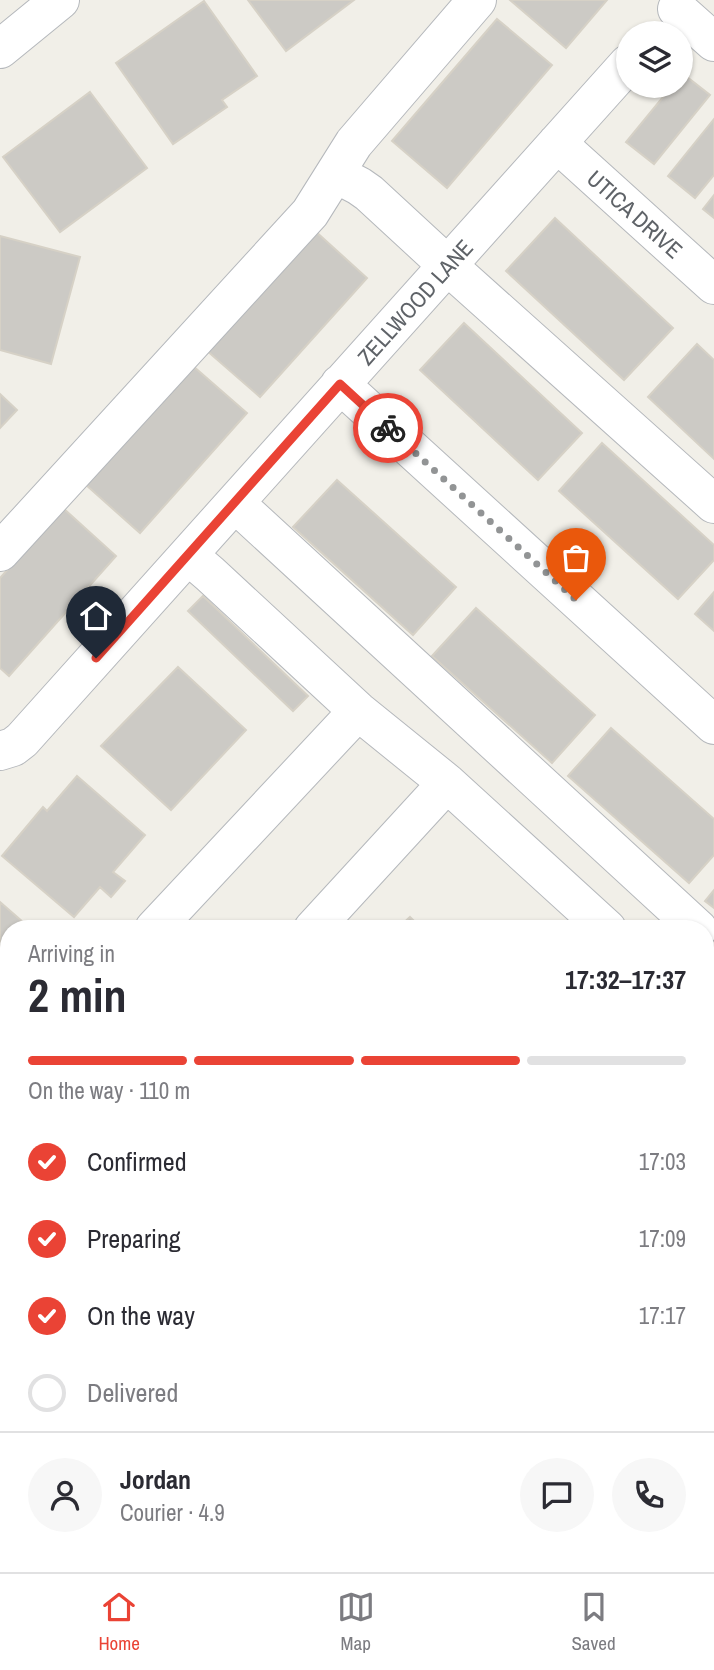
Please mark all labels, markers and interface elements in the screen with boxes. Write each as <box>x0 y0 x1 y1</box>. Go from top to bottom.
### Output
map controls <box>616 21 693 98</box>
button: layers <box>616 21 693 98</box>
street label: UTICA DRIVE <box>581 163 689 265</box>
street label: ZELLWOOD LANE <box>350 233 480 371</box>
courier <box>353 393 423 463</box>
icon: bike <box>369 409 407 447</box>
pin <box>546 528 606 600</box>
icon: bag <box>557 539 595 577</box>
pin <box>66 586 126 658</box>
icon: home <box>77 597 115 635</box>
text: Arriving in <box>28 938 115 969</box>
text: 17:32–17:37 <box>565 962 686 997</box>
text: 2 min <box>28 964 127 1026</box>
text: On the way · 110 m <box>28 1075 190 1106</box>
icon: check <box>28 1143 66 1181</box>
text: Confirmed <box>87 1144 187 1179</box>
text: 17:03 <box>639 1146 686 1177</box>
icon: check <box>28 1220 66 1258</box>
text: Preparing <box>87 1221 181 1256</box>
text: 17:09 <box>639 1223 686 1254</box>
icon: check <box>28 1297 66 1335</box>
text: On the way <box>87 1298 195 1333</box>
text: 17:17 <box>639 1300 686 1331</box>
text: Delivered <box>87 1375 178 1410</box>
button: person <box>28 1458 102 1532</box>
button: chat <box>520 1458 594 1532</box>
button: phone <box>612 1458 686 1532</box>
text: Jordan <box>120 1462 191 1497</box>
text: Courier · 4.9 <box>120 1497 225 1528</box>
tab: Home <box>98 1588 140 1656</box>
tab: Map <box>337 1588 375 1656</box>
tab: Saved <box>571 1588 616 1656</box>

